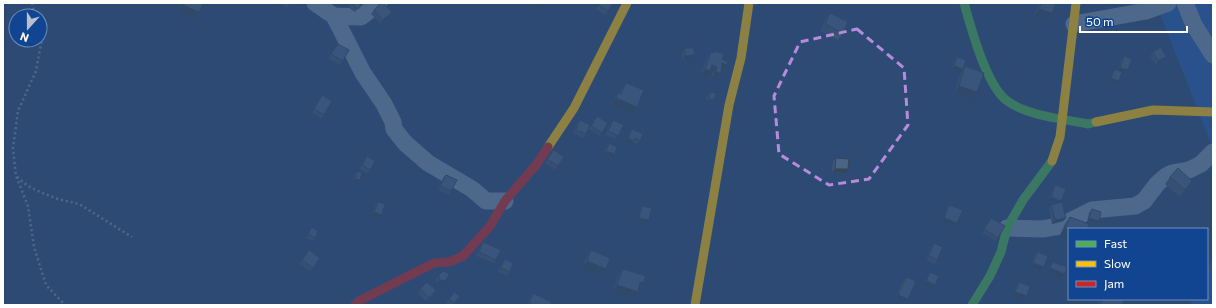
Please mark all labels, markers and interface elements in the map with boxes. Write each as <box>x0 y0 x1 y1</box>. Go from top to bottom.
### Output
north arrow <box>8 8 48 48</box>
scale bar <box>1080 8 1187 34</box>
text: 50 m <box>1086 14 1114 28</box>
text: N <box>18 30 30 45</box>
legend <box>1068 228 1208 300</box>
text: Fast <box>1104 236 1127 250</box>
text: Slow <box>1104 256 1131 270</box>
text: Jam <box>1104 276 1124 291</box>

